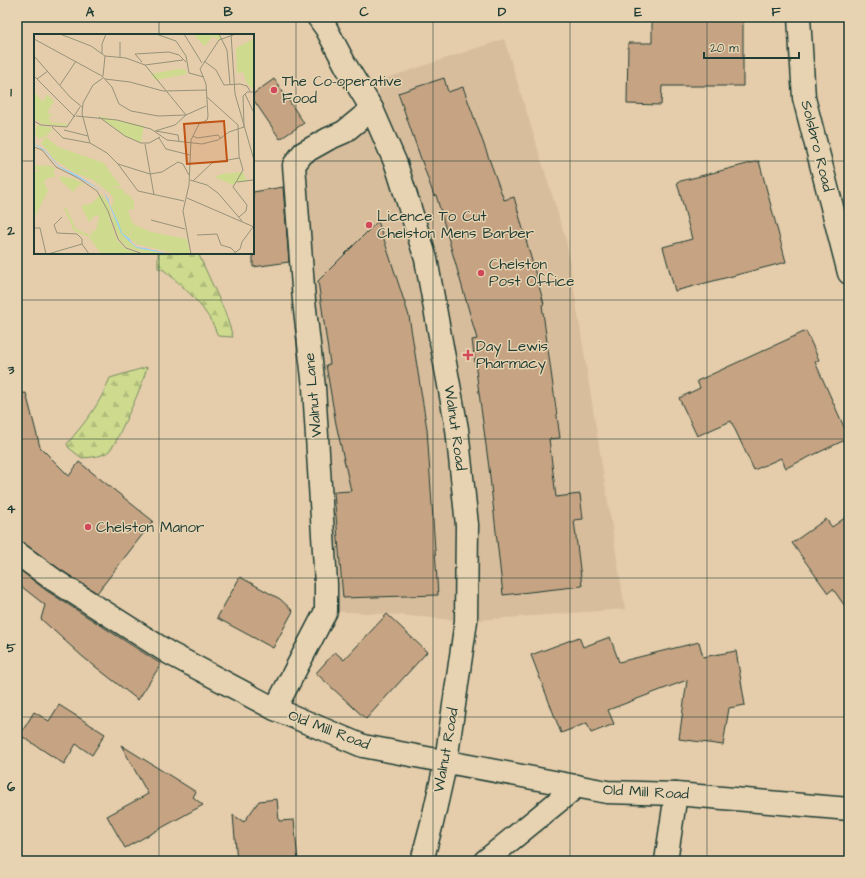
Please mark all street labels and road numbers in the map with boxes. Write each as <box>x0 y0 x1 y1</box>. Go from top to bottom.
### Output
street label: Solsbro Road <box>795 98 839 194</box>
street label: Walnut Lane <box>299 352 327 438</box>
street label: Walnut Road <box>439 384 471 472</box>
street label: Old Mill Road <box>285 705 373 755</box>
street label: Walnut Road <box>428 706 464 794</box>
street label: Old Mill Road <box>603 779 690 805</box>

